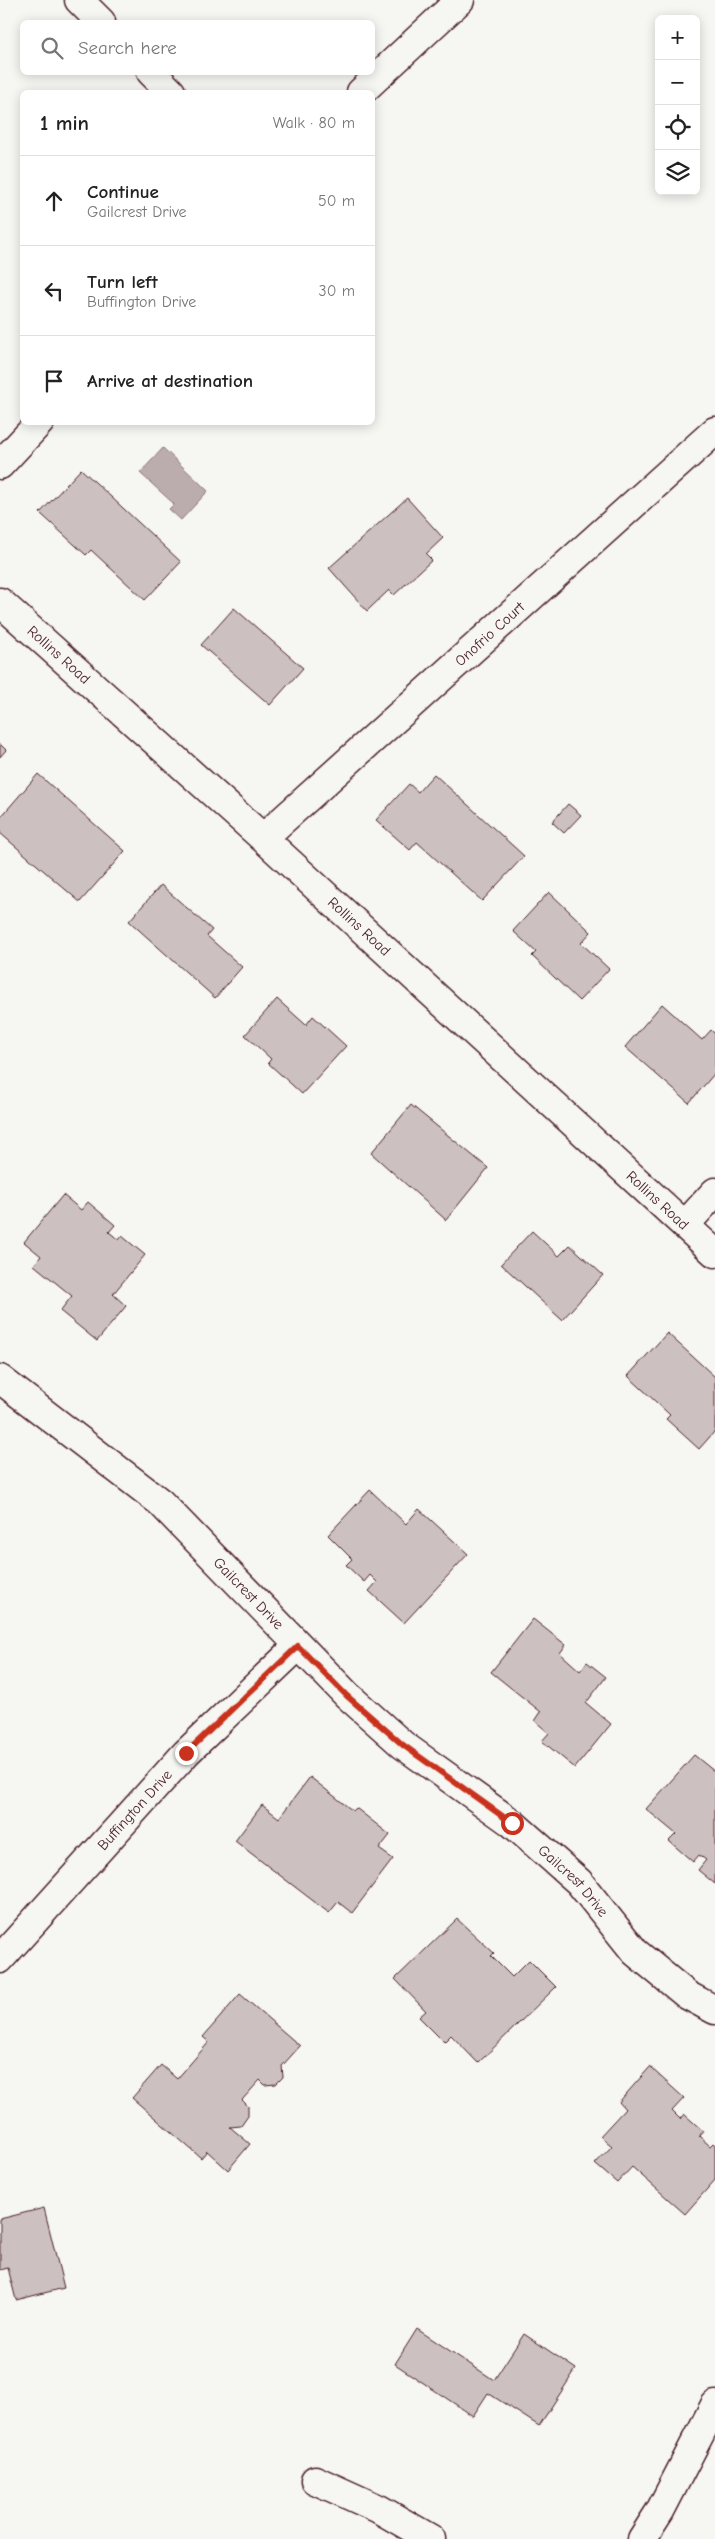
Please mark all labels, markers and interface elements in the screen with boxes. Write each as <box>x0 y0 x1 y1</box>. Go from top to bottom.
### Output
map controls <box>655 15 700 195</box>
button: + <box>655 15 700 60</box>
search box <box>20 20 375 75</box>
icon: search <box>38 34 66 62</box>
text: Search here <box>78 37 177 59</box>
button: − <box>655 60 700 105</box>
button: locate <box>655 105 700 150</box>
text: 1 min <box>40 111 89 135</box>
text: Walk · 80 m <box>273 114 355 132</box>
button: layers <box>655 150 700 195</box>
text: Continue <box>87 181 159 203</box>
icon: ahead <box>40 187 68 215</box>
text: 50 m <box>318 192 355 210</box>
text: Gailcrest Drive <box>87 203 187 221</box>
text: Turn left <box>87 271 158 293</box>
icon: left <box>40 277 68 305</box>
text: 30 m <box>319 282 355 300</box>
text: Buffington Drive <box>87 293 196 311</box>
icon: arrive <box>40 367 68 395</box>
text: Arrive at destination <box>87 370 253 392</box>
street label: Onofrio Court <box>451 597 529 670</box>
street label: Rollins Road <box>24 622 94 688</box>
street label: Rollins Road <box>324 893 394 960</box>
street label: Rollins Road <box>622 1167 693 1233</box>
street label: Gailcrest Drive <box>210 1554 288 1634</box>
route end <box>175 1742 198 1765</box>
street label: Buffington Drive <box>94 1765 176 1854</box>
route start <box>501 1812 524 1835</box>
street label: Gailcrest Drive <box>534 1841 612 1921</box>

